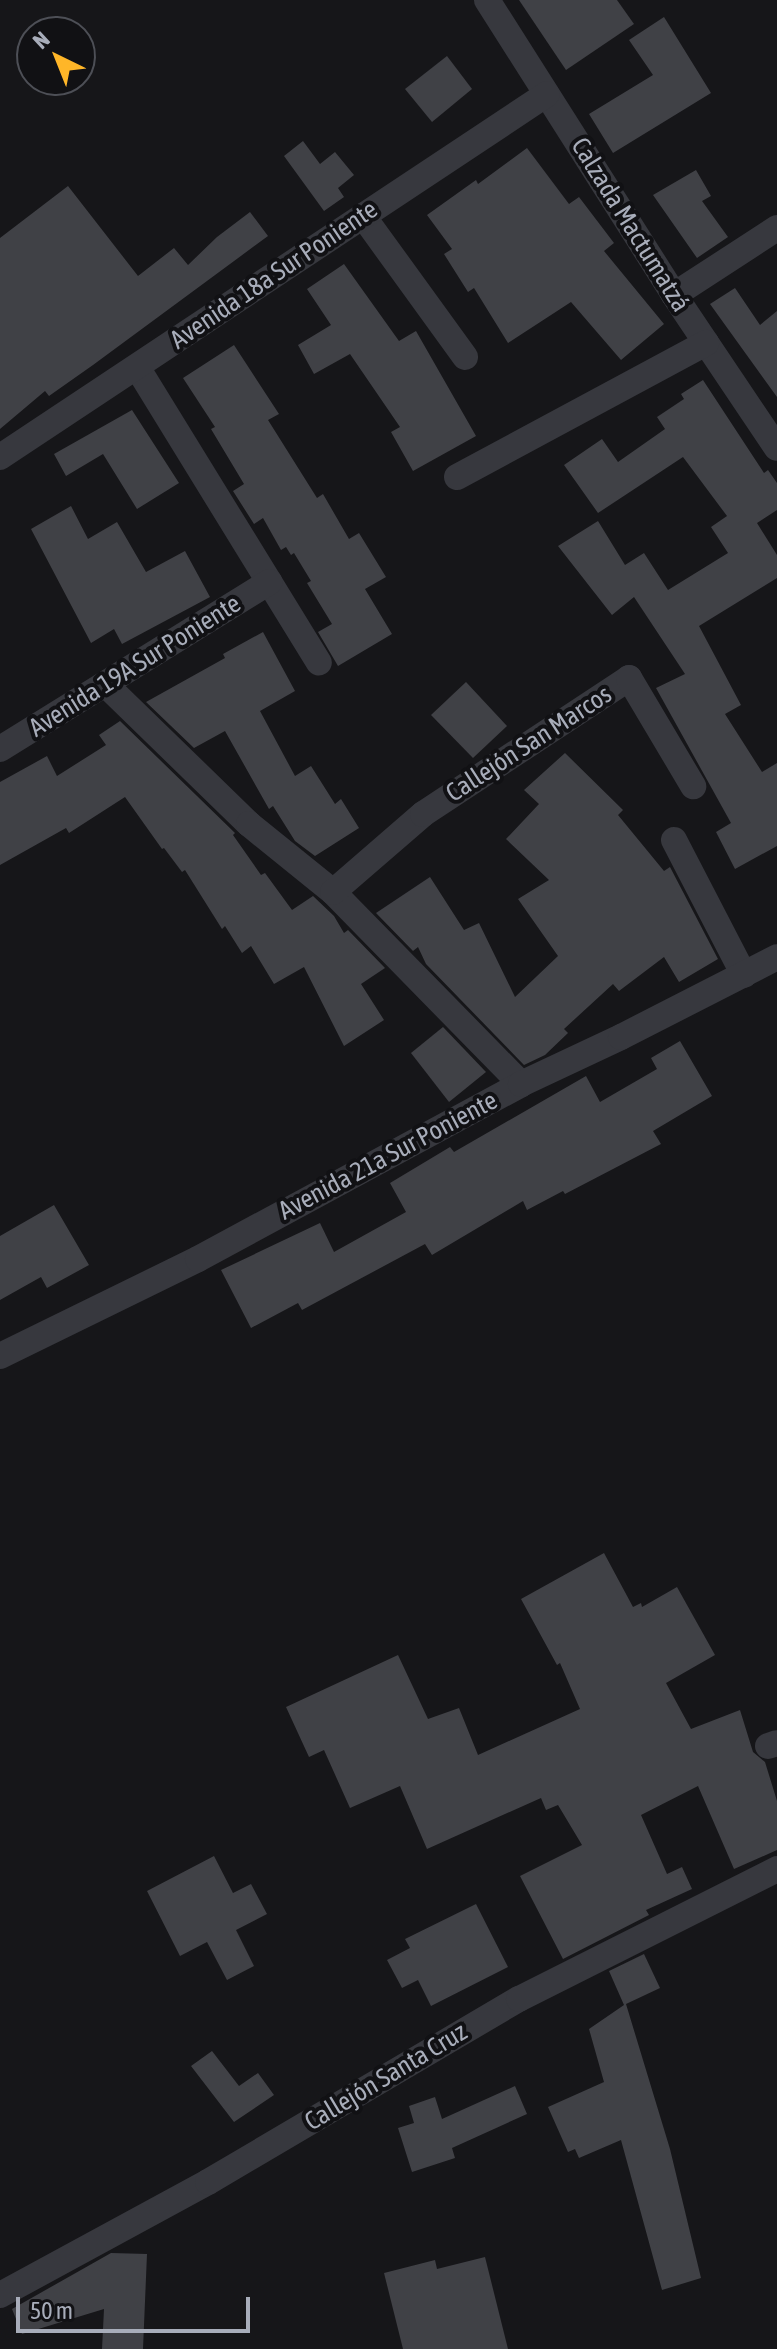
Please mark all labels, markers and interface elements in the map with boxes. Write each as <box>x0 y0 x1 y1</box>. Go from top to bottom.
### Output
north arrow <box>16 16 96 96</box>
text: N <box>27 26 55 54</box>
street label: Calzada Mactumatzá <box>564 132 696 318</box>
street label: Avenida 18a Sur Poniente <box>165 194 383 356</box>
street label: Avenida 19A Sur Poniente <box>23 588 247 744</box>
street label: Callejón San Marcos <box>440 679 618 809</box>
street label: Avenida 21a Sur Poniente <box>273 1085 503 1227</box>
street label: Callejón Santa Cruz <box>299 2016 473 2138</box>
scale bar <box>20 2281 254 2331</box>
text: 50 m <box>30 2297 73 2324</box>

